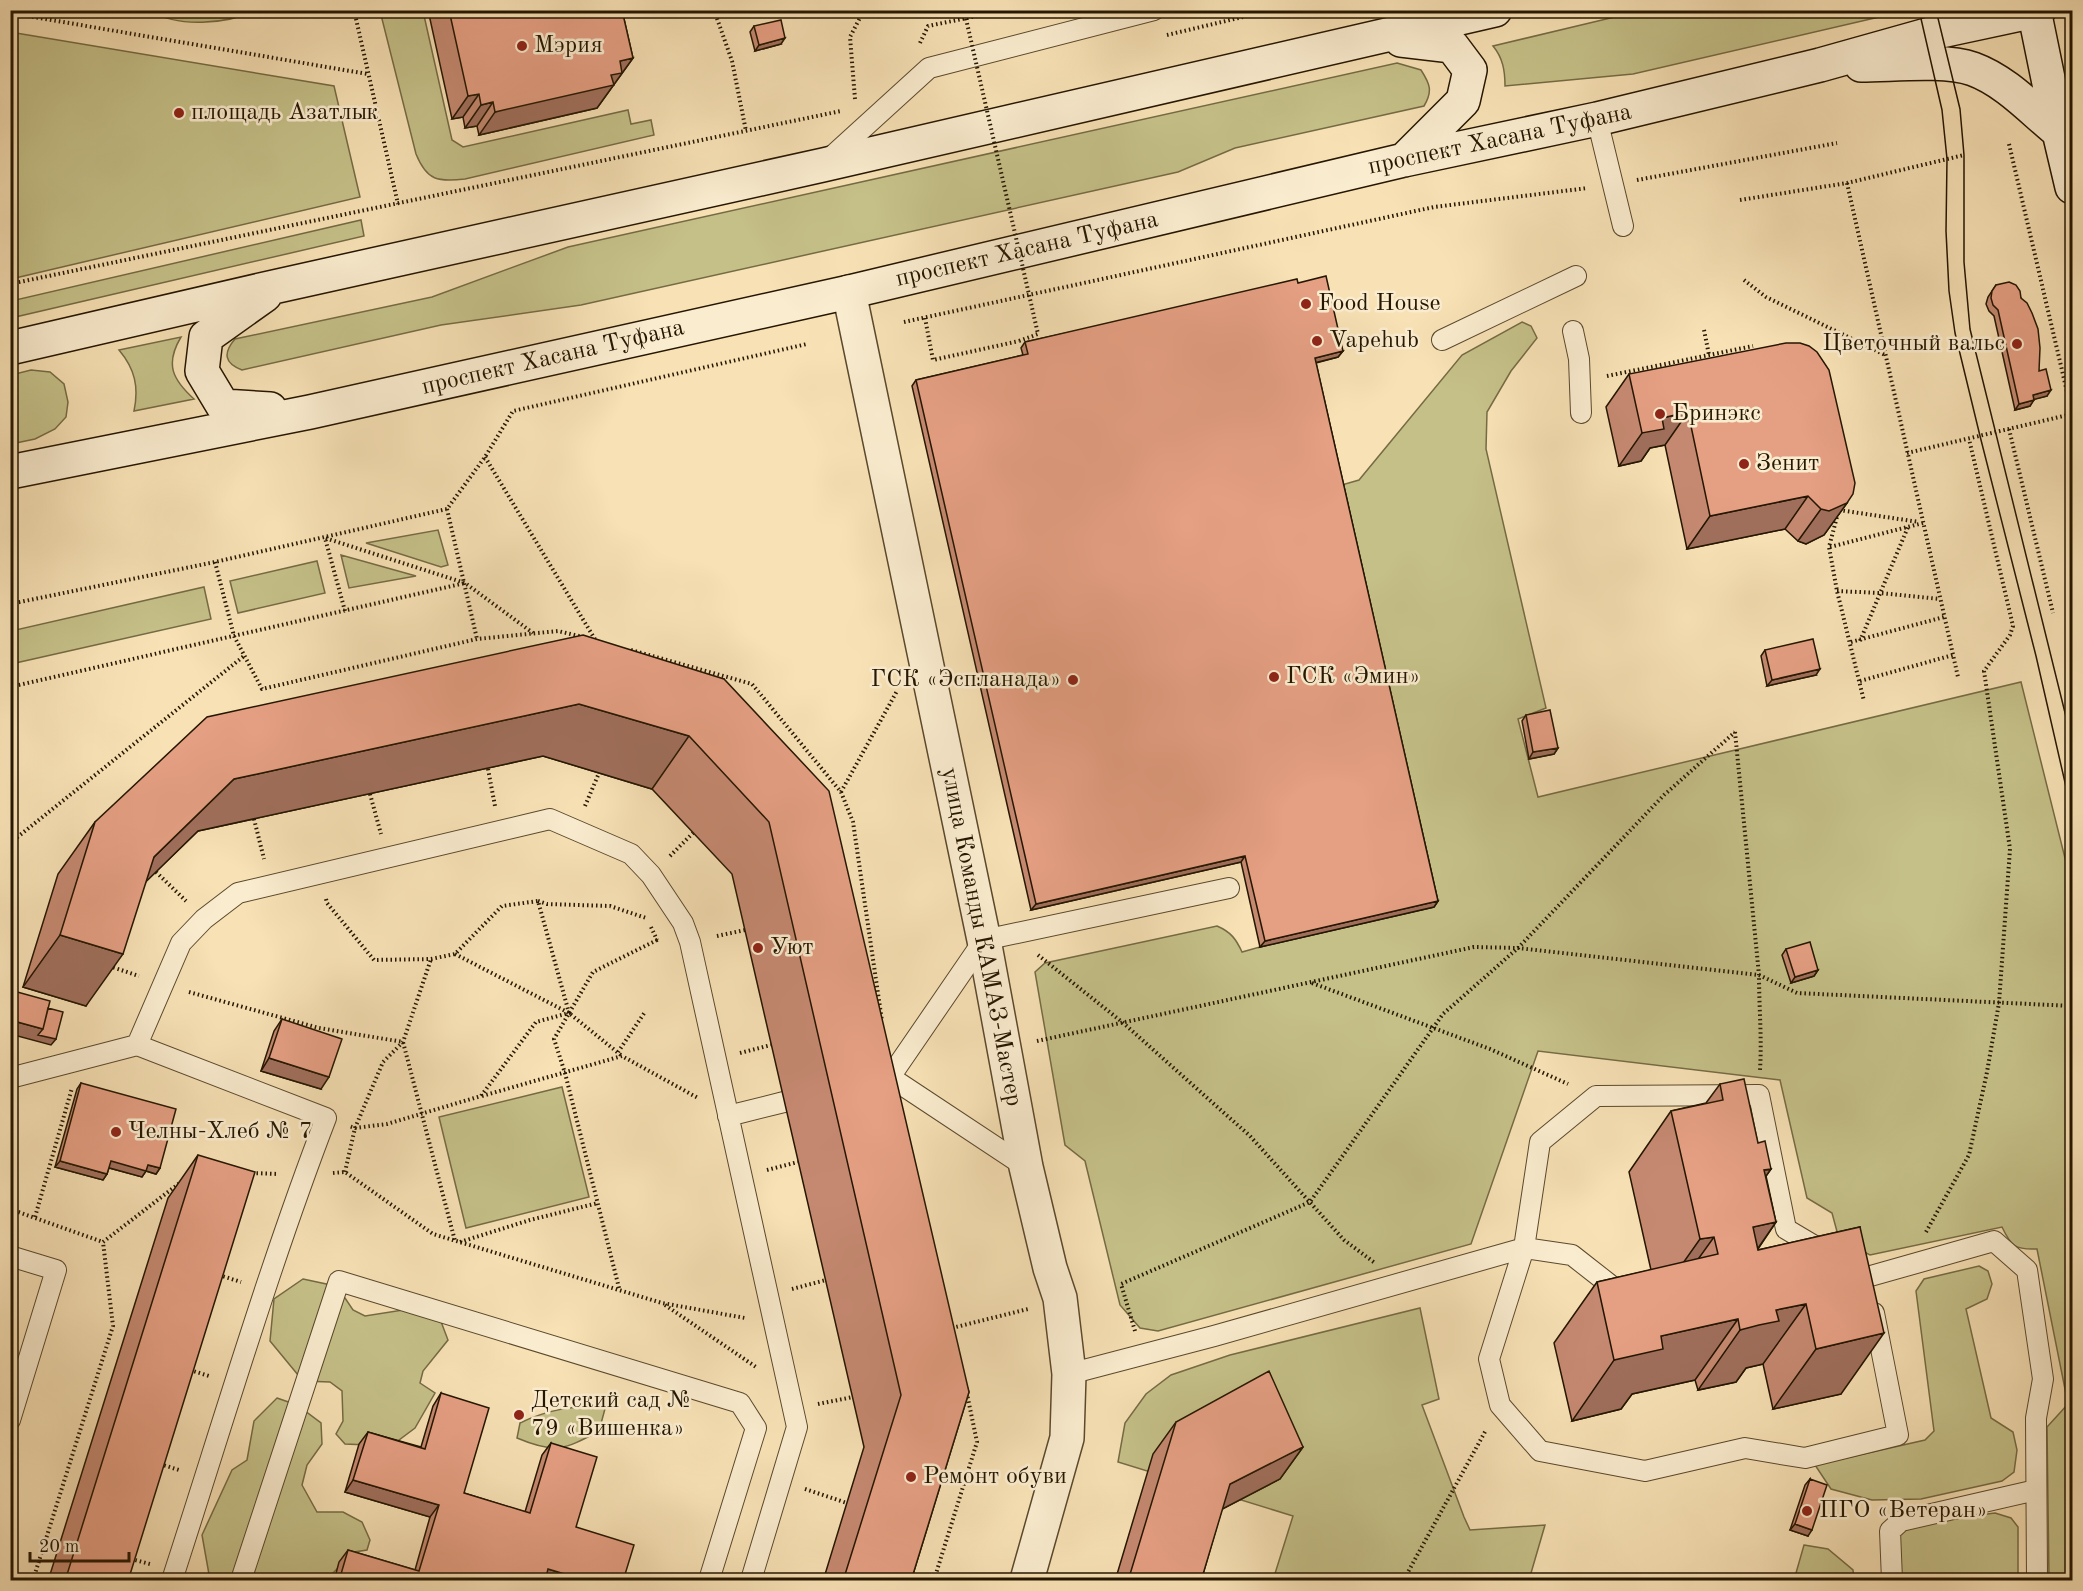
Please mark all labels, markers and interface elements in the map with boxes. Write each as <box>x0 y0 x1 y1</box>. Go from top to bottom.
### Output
place label: Мэрия <box>534 34 603 58</box>
marker: Мэрия <box>515 39 529 53</box>
street label: проспект Хасана Туфана <box>1366 100 1634 180</box>
place label: площадь Азатлык <box>191 101 378 125</box>
marker: площадь Азатлык <box>172 106 186 120</box>
street label: проспект Хасана Туфана <box>893 208 1161 292</box>
place label: Food House <box>1318 292 1441 316</box>
marker: Food House <box>1299 297 1313 311</box>
street label: проспект Хасана Туфана <box>419 316 687 400</box>
place label: Vapehub <box>1329 329 1419 353</box>
place label: Цветочный вальс <box>1822 332 2005 356</box>
marker: Vapehub <box>1310 334 1324 348</box>
marker: Цветочный вальс <box>2010 337 2024 351</box>
place label: Бринэкс <box>1672 402 1761 426</box>
marker: Бринэкс <box>1653 407 1667 421</box>
place label: Зенит <box>1756 452 1819 476</box>
marker: Зенит <box>1737 457 1751 471</box>
place label: ГСК «Эмин» <box>1286 665 1420 689</box>
place label: ГСК «Эспланада» <box>871 668 1061 692</box>
marker: ГСК «Эмин» <box>1267 670 1281 684</box>
marker: ГСК «Эспланада» <box>1066 673 1080 687</box>
street label: улица Команды КАМАЗ-Мастер <box>936 766 1026 1108</box>
place label: Уют <box>770 936 814 960</box>
marker: Уют <box>751 941 765 955</box>
place label: Челны-Хлеб № 7 <box>128 1120 313 1144</box>
marker: Челны-Хлеб № 7 <box>109 1125 123 1139</box>
place label: Детский сад № 79 «Вишенка» <box>531 1389 693 1441</box>
marker: Детский сад № 79 «Вишенка» <box>512 1408 526 1422</box>
place label: Ремонт обуви <box>923 1465 1067 1489</box>
marker: Ремонт обуви <box>904 1470 918 1484</box>
place label: ПГО «Ветеран» <box>1819 1499 1987 1523</box>
marker: ПГО «Ветеран» <box>1800 1504 1814 1518</box>
scale bar <box>30 1525 129 1563</box>
text: 20 m <box>39 1538 79 1556</box>

